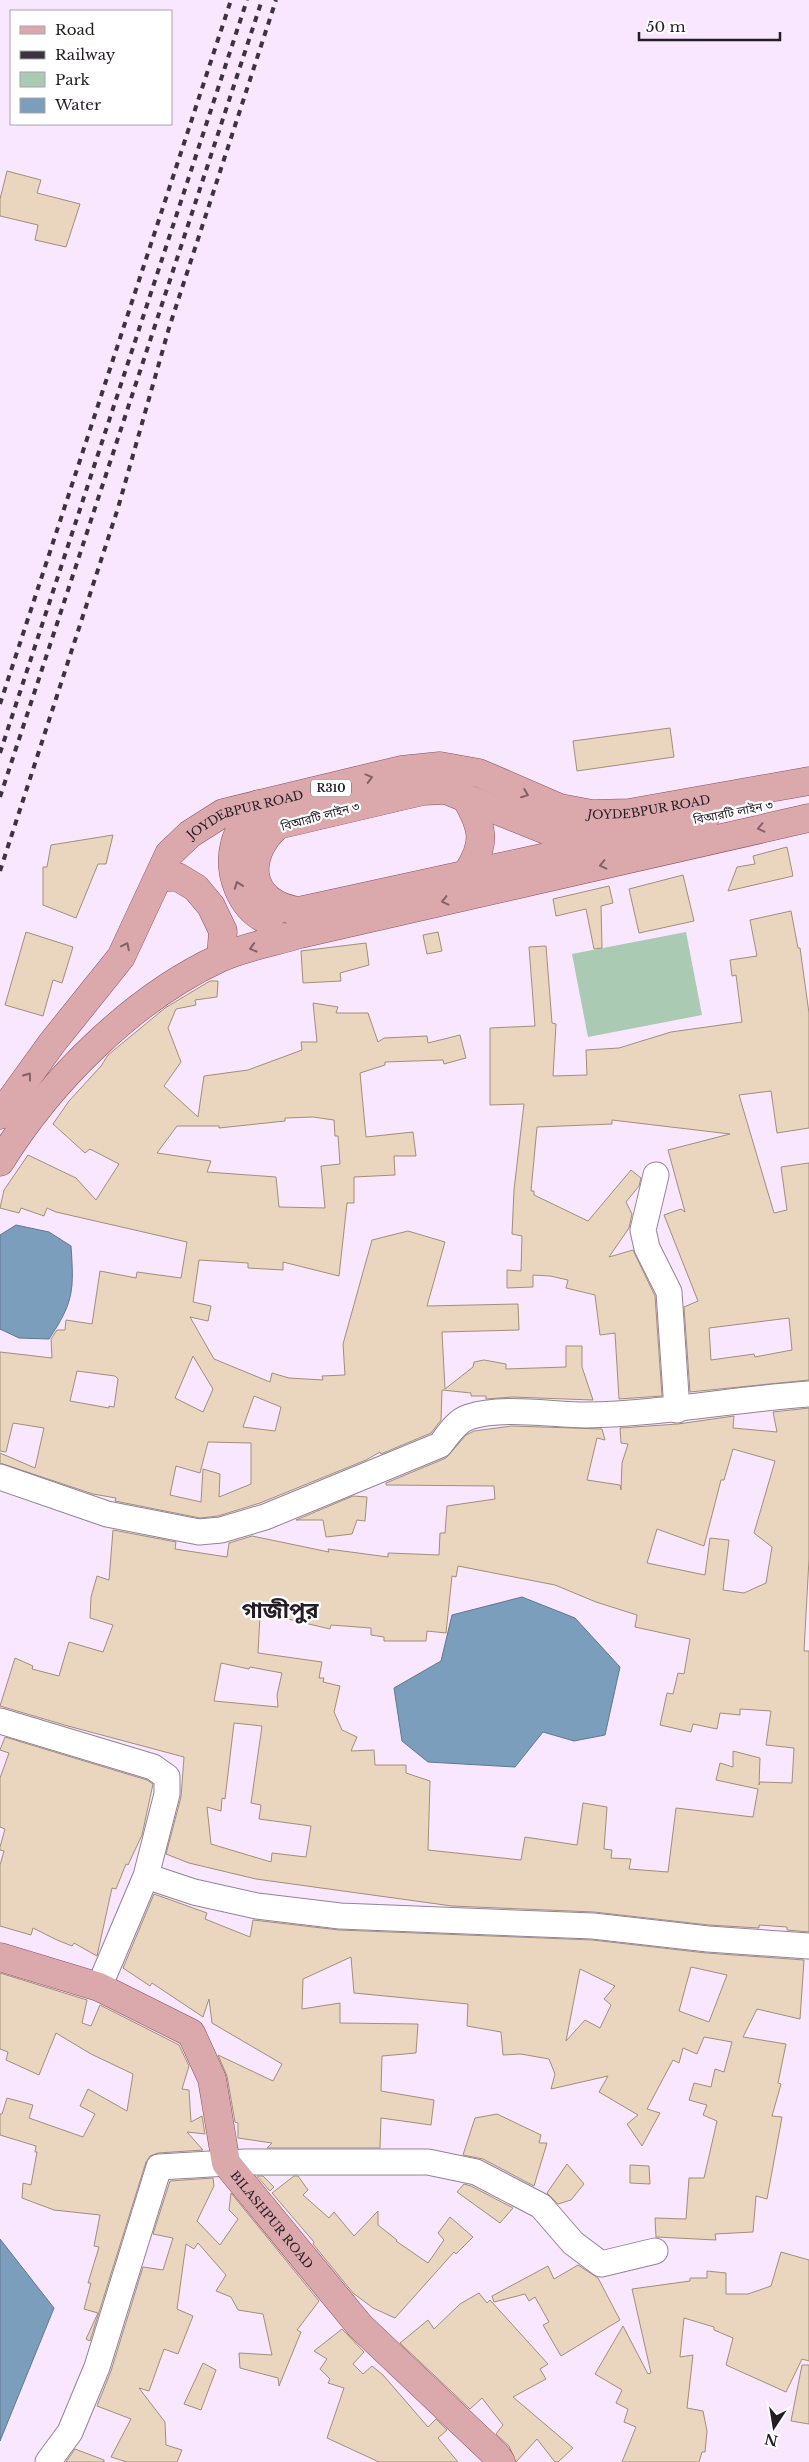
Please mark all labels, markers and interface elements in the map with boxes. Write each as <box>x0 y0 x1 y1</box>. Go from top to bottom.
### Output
legend <box>10 10 172 125</box>
scale bar <box>639 10 780 42</box>
text: 50 m <box>646 17 686 36</box>
text: Road <box>55 20 95 39</box>
text: Railway <box>55 45 116 64</box>
text: Park <box>55 70 91 89</box>
text: Water <box>54 95 102 114</box>
one-way arrow <box>365 774 373 784</box>
road number: R310 <box>311 780 351 796</box>
street label: JOYDEBPUR ROAD <box>181 786 305 843</box>
one-way arrow <box>520 788 529 799</box>
street label: JOYDEBPUR ROAD <box>584 791 711 821</box>
street label: বিআরটি লাইন ৩ <box>691 797 774 827</box>
street label: বিআরটি লাইন ৩ <box>278 798 361 834</box>
one-way arrow <box>757 822 766 833</box>
one-way arrow <box>599 859 608 870</box>
one-way arrow <box>234 881 244 890</box>
one-way arrow <box>440 895 449 906</box>
one-way arrow <box>120 942 130 951</box>
one-way arrow <box>249 942 257 953</box>
one-way arrow <box>22 1072 31 1082</box>
district label: গাজীপুর <box>241 1597 319 1624</box>
street label: BILASHPUR ROAD <box>228 2167 317 2271</box>
north arrow <box>749 2402 799 2452</box>
text: N <box>763 2430 780 2450</box>

